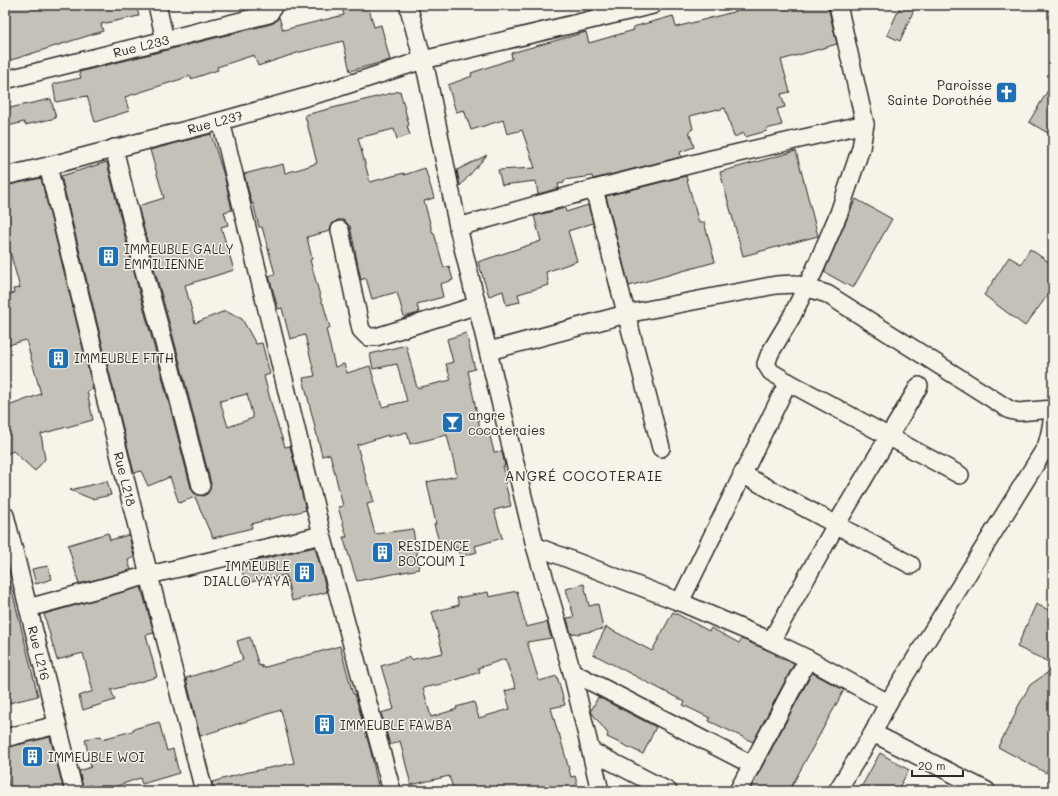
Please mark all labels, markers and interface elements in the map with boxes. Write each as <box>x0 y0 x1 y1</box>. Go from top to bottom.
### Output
street label: Rue L233 <box>111 30 171 61</box>
place label: Paroisse Sainte Dorothée <box>887 76 992 108</box>
church icon: Paroisse Sainte Dorothée <box>994 79 1020 105</box>
street label: Rue L237 <box>185 106 244 137</box>
place label: IMMEUBLE GALLY EMMILIENNE <box>124 240 234 272</box>
building icon: IMMEUBLE GALLY EMMILIENNE <box>95 243 121 269</box>
building icon: IMMEUBLE FTTH <box>46 345 72 371</box>
place label: IMMEUBLE FTTH <box>74 349 174 366</box>
place label: angre cocoteraies <box>468 406 545 438</box>
bar icon: angre cocoteraies <box>440 409 466 435</box>
street label: Rue L218 <box>111 450 140 508</box>
district label: ANGRÉ COCOTERAIE <box>505 466 663 485</box>
place label: RESIDENCE BOCOUM I <box>398 537 470 569</box>
building icon: RESIDENCE BOCOUM I <box>369 540 395 566</box>
place label: IMMEUBLE DIALLO YAYA <box>203 557 290 589</box>
building icon: IMMEUBLE DIALLO YAYA <box>292 560 318 586</box>
street label: Rue L216 <box>25 624 54 682</box>
building icon: IMMEUBLE FAWBA <box>311 712 337 738</box>
place label: IMMEUBLE FAWBA <box>340 716 452 733</box>
building icon: IMMEUBLE WOI <box>20 744 46 770</box>
place label: IMMEUBLE WOI <box>48 748 145 765</box>
scale bar <box>912 752 963 778</box>
text: 20 m <box>918 757 946 773</box>

